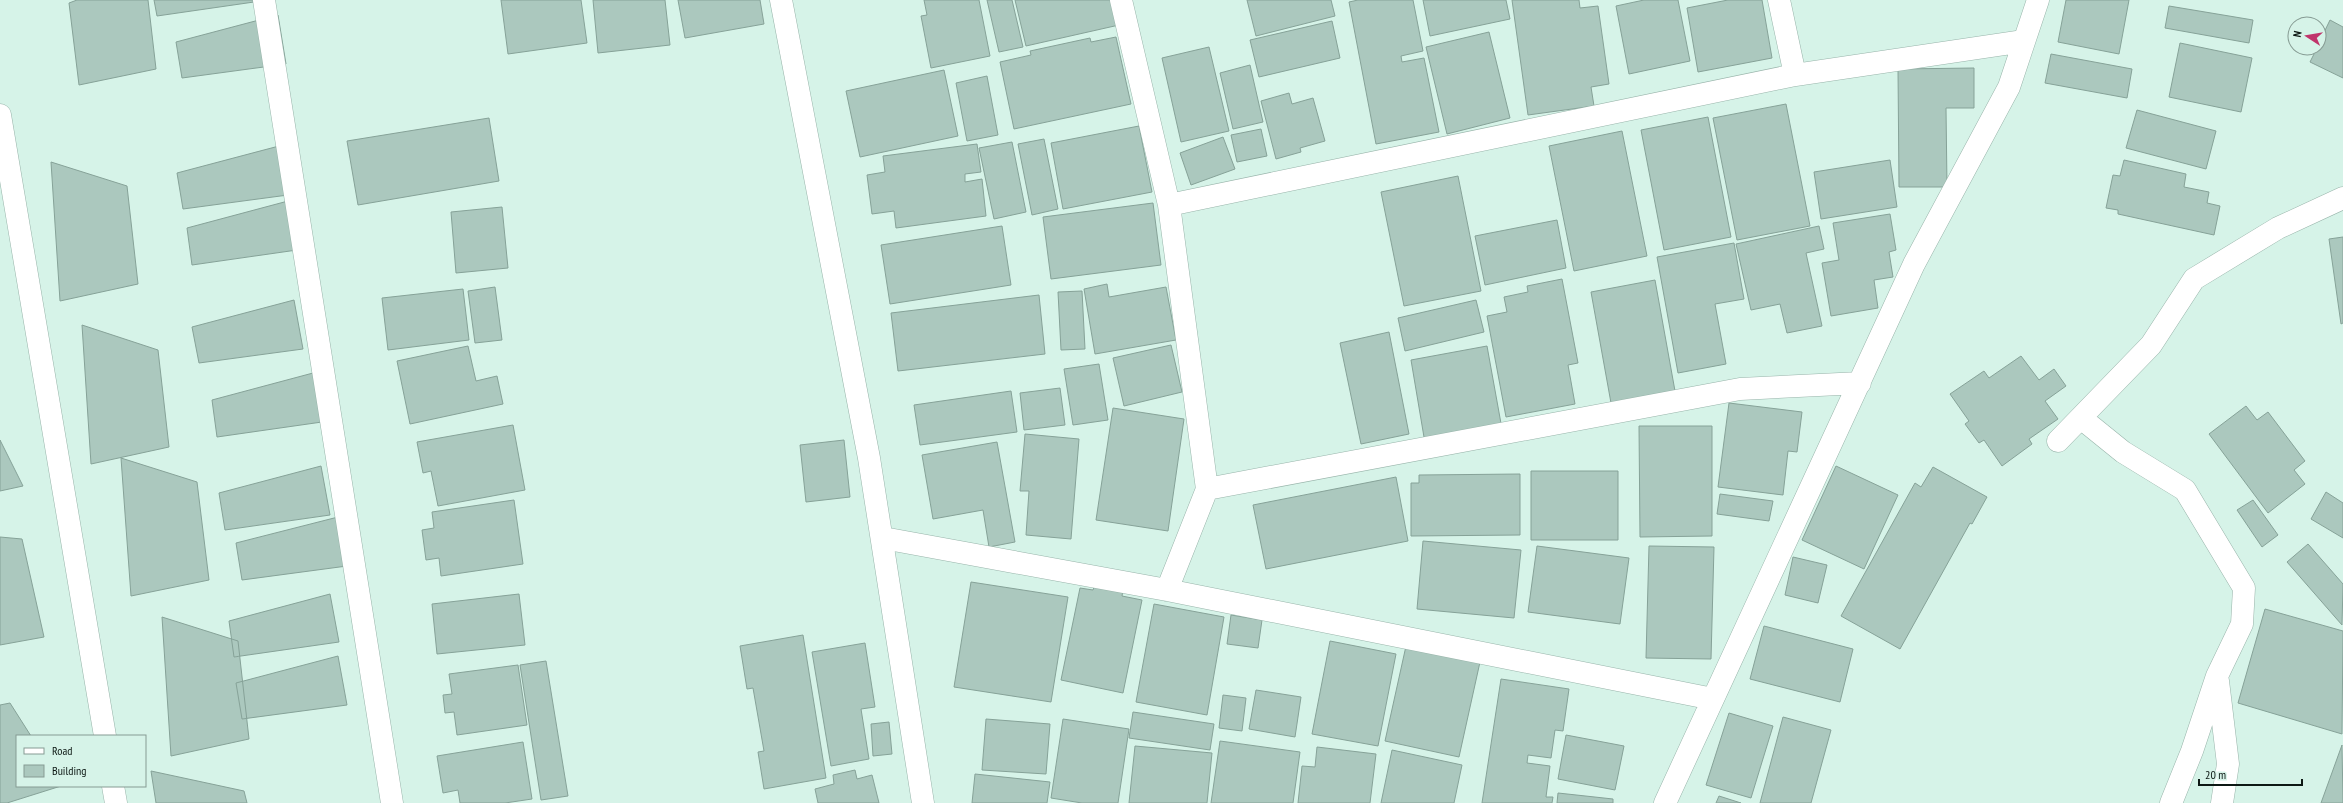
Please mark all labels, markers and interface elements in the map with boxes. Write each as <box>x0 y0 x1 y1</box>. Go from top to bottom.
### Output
north arrow <box>2287 16 2327 56</box>
text: N <box>2290 30 2305 38</box>
legend <box>16 735 146 787</box>
text: Road <box>52 743 72 758</box>
scale bar <box>2199 761 2302 787</box>
text: Building <box>52 763 87 778</box>
text: 20 m <box>2205 767 2226 782</box>

